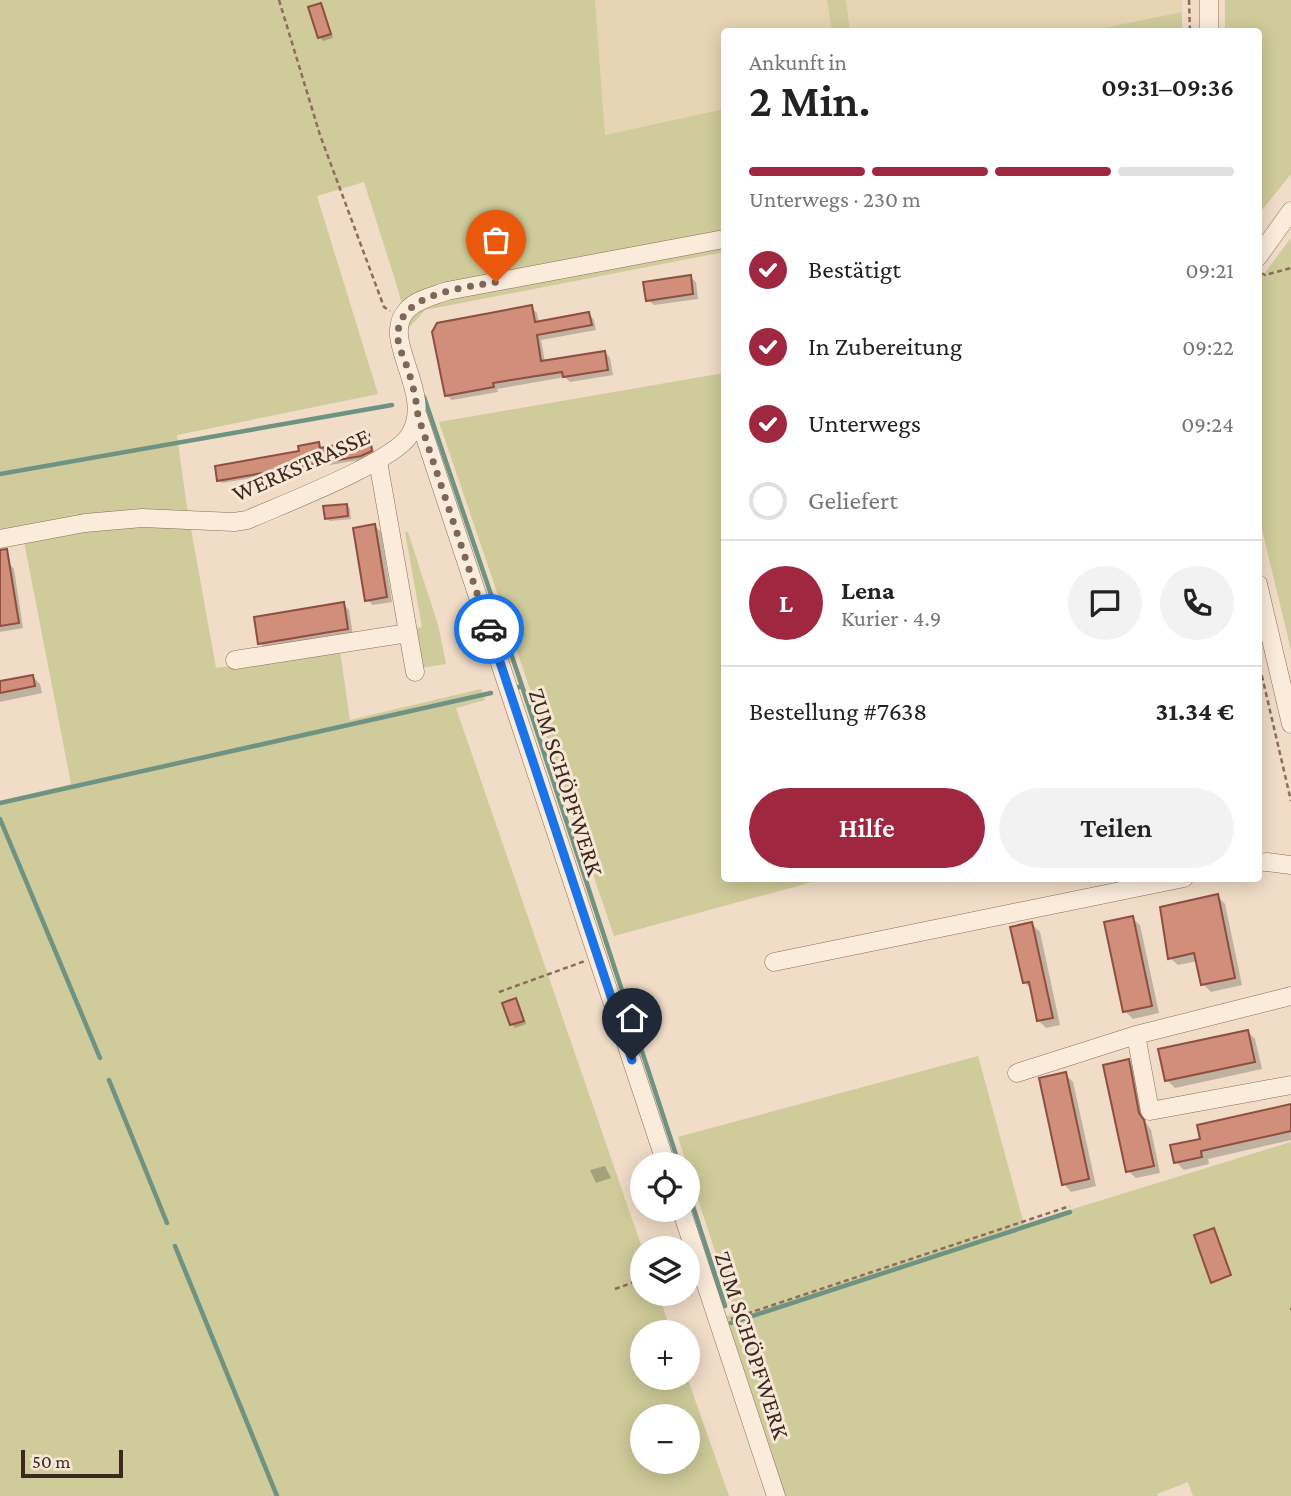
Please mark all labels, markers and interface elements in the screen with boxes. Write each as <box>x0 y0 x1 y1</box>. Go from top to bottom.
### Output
text: Ankunft in <box>749 49 847 75</box>
text: 09:31–09:36 <box>1101 73 1234 102</box>
text: 2 Min. <box>749 75 871 126</box>
text: Unterwegs · 230 m <box>749 186 921 212</box>
pin <box>466 210 526 282</box>
icon: bag <box>477 221 515 259</box>
icon: check <box>749 251 787 289</box>
text: Bestätigt <box>808 255 901 284</box>
text: 09:21 <box>1185 257 1234 283</box>
icon: check <box>749 328 787 366</box>
text: In Zubereitung <box>808 332 962 361</box>
text: 09:22 <box>1182 334 1234 360</box>
icon: check <box>749 405 787 443</box>
text: Unterwegs <box>808 409 921 438</box>
text: 09:24 <box>1181 411 1234 437</box>
street label: WERKSTRASSE <box>228 422 374 507</box>
text: Geliefert <box>808 486 898 515</box>
button: chat <box>1068 566 1142 640</box>
button: phone <box>1160 566 1234 640</box>
text: Lena <box>841 576 895 605</box>
text: L <box>779 589 793 618</box>
courier <box>454 594 524 664</box>
text: Kurier · 4.9 <box>841 605 941 631</box>
icon: car <box>470 610 508 648</box>
street label: ZUM SCHÖPFWERK <box>523 685 610 879</box>
text: Bestellung #7638 <box>749 697 927 726</box>
text: 31.34 € <box>1156 697 1234 726</box>
button: Hilfe <box>749 788 985 868</box>
button: Teilen <box>999 788 1234 868</box>
pin <box>602 988 662 1060</box>
icon: home <box>613 999 651 1037</box>
map controls <box>630 1152 700 1474</box>
button: locate <box>630 1152 700 1222</box>
button: layers <box>630 1236 700 1306</box>
street label: ZUM SCHÖPFWERK <box>709 1248 796 1442</box>
button: + <box>630 1320 700 1390</box>
button: − <box>630 1404 700 1474</box>
scale bar <box>21 1447 122 1479</box>
text: 50 m <box>32 1451 71 1472</box>

